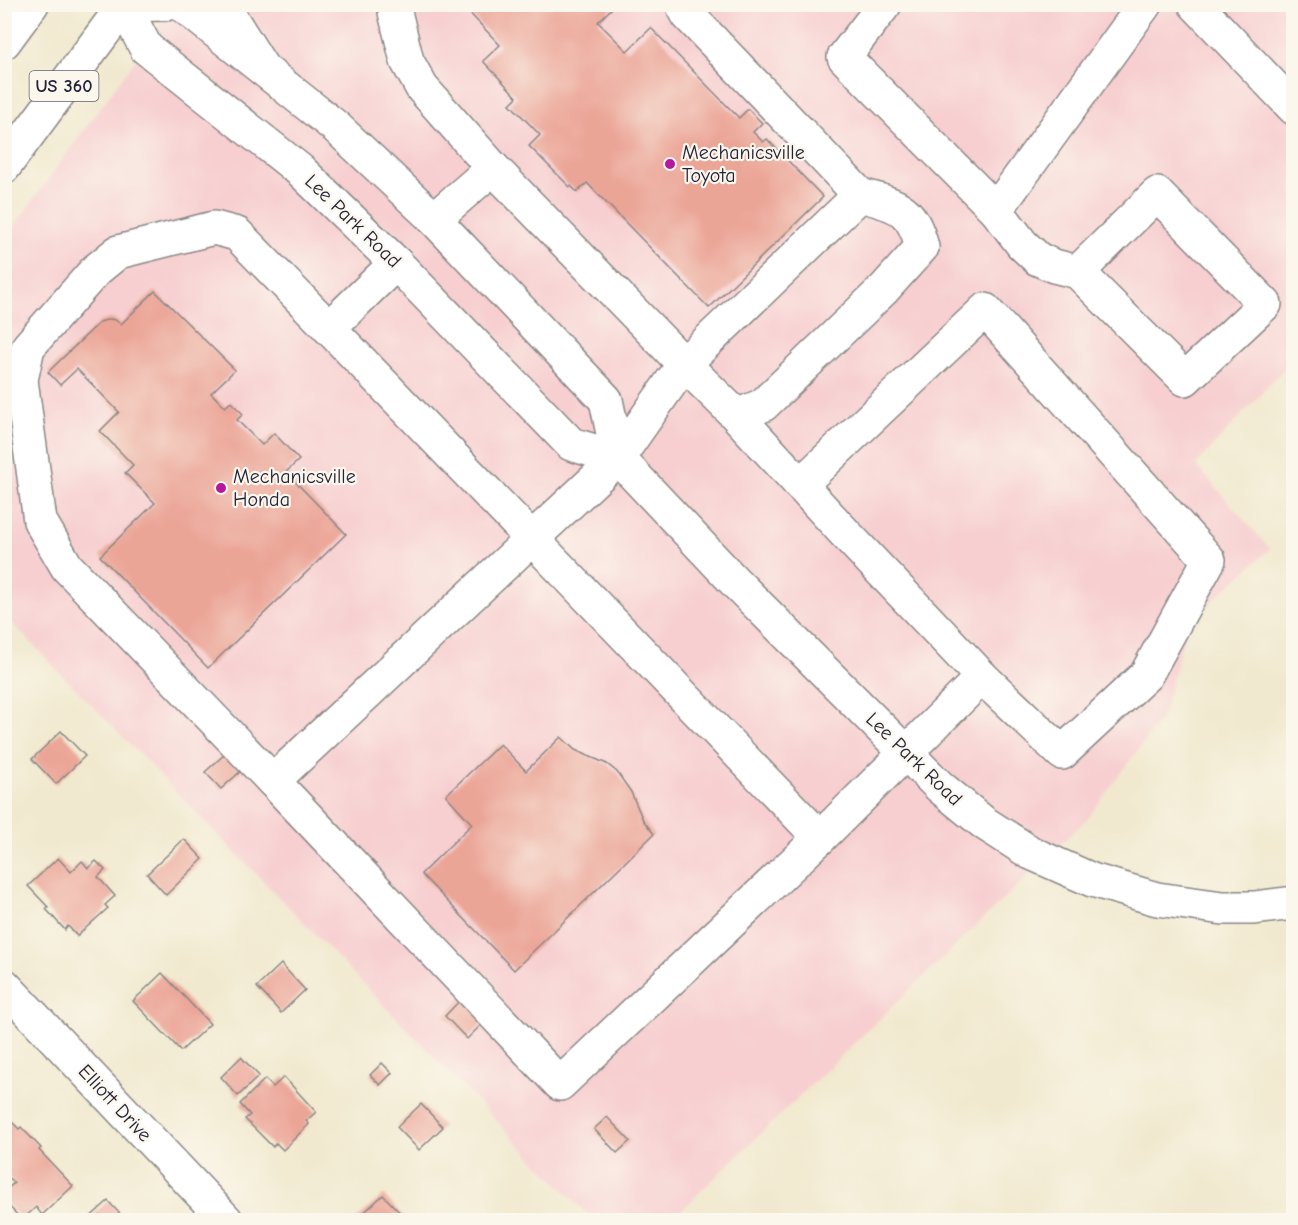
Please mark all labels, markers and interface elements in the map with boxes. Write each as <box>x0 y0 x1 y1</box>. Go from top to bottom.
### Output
road number: US 360 <box>29 71 98 101</box>
place label: Mechanicsville Toyota <box>682 141 805 187</box>
marker: Mechanicsville Toyota <box>663 157 677 171</box>
street label: Lee Park Road <box>300 169 406 273</box>
place label: Mechanicsville Honda <box>233 465 356 511</box>
marker: Mechanicsville Honda <box>214 481 228 495</box>
street label: Lee Park Road <box>861 707 967 811</box>
street label: Elliott Drive <box>74 1060 156 1146</box>

